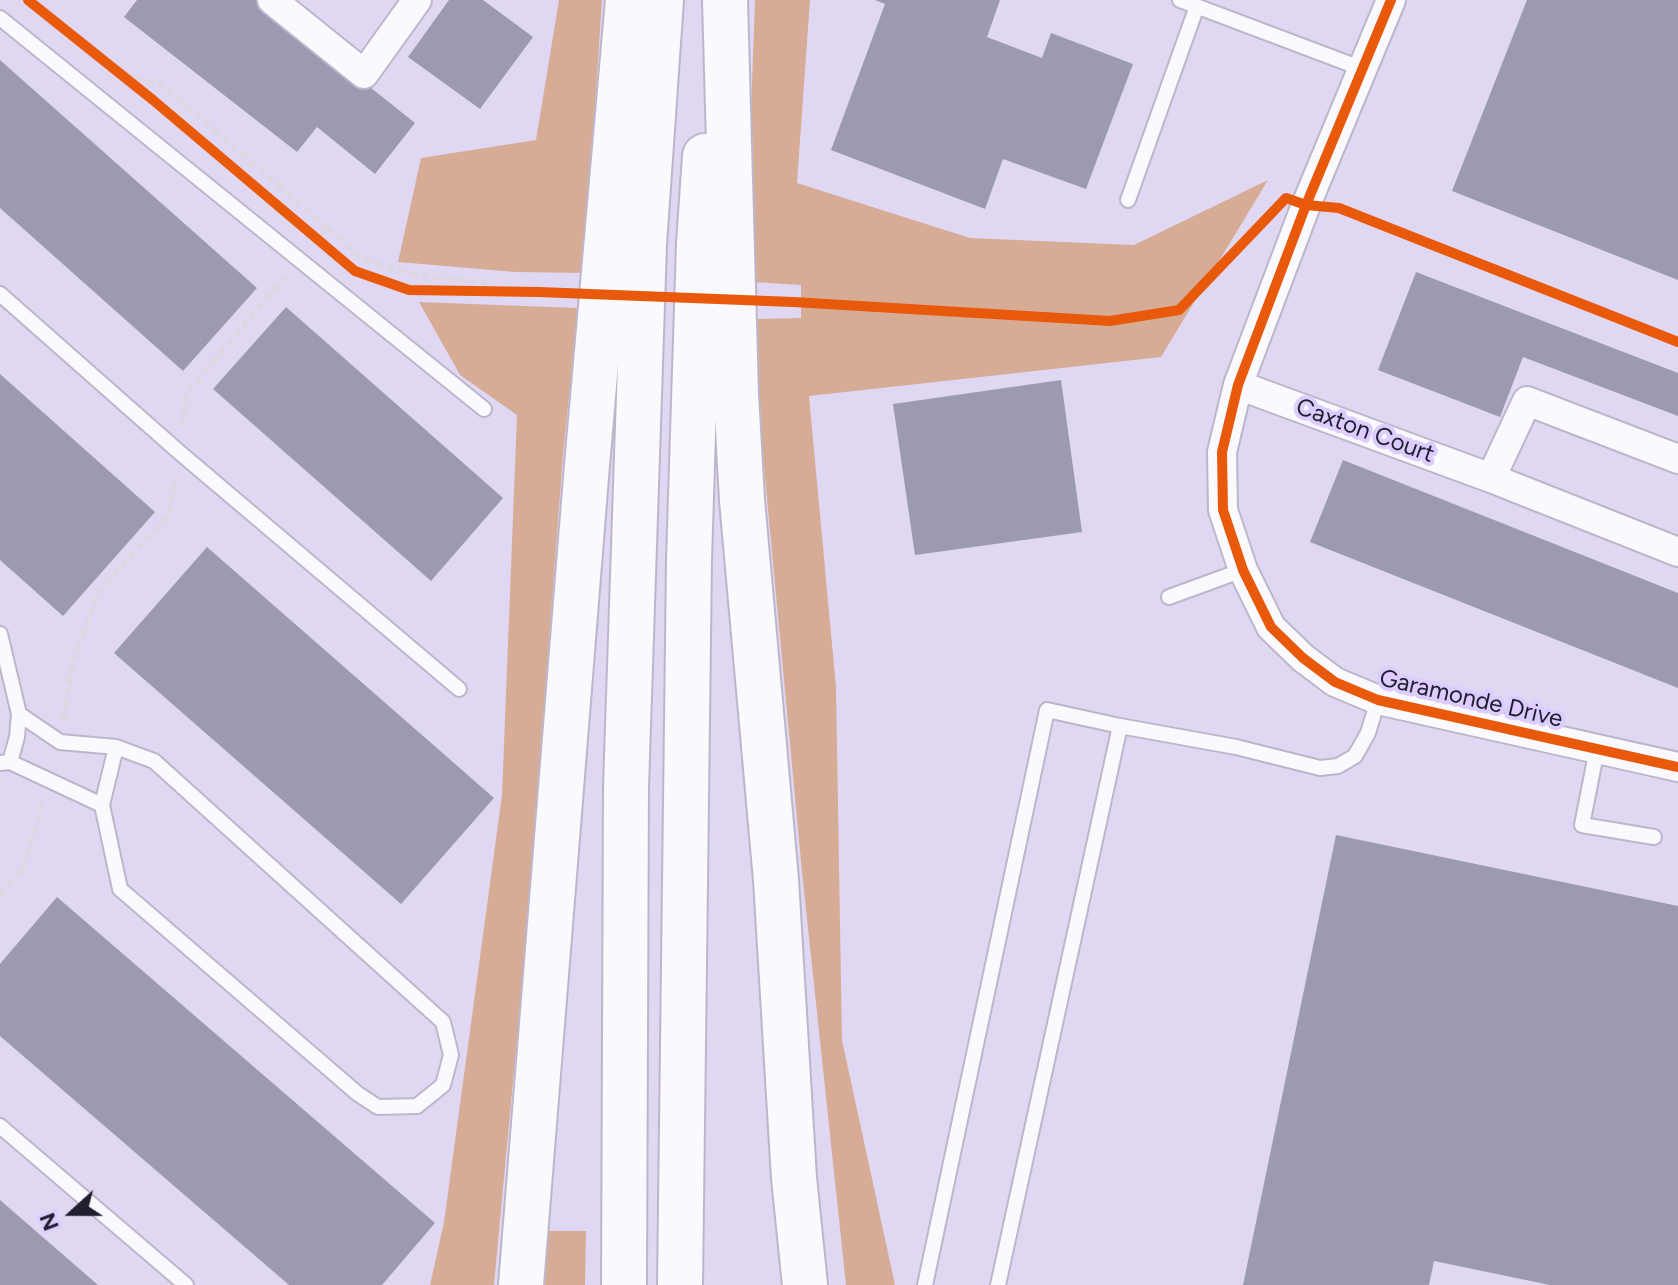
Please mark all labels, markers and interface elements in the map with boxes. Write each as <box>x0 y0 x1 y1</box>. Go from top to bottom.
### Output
street label: Caxton Court <box>1292 393 1438 469</box>
street label: Garamonde Drive <box>1377 664 1565 734</box>
north arrow <box>32 1173 112 1253</box>
text: N <box>33 1209 65 1235</box>

